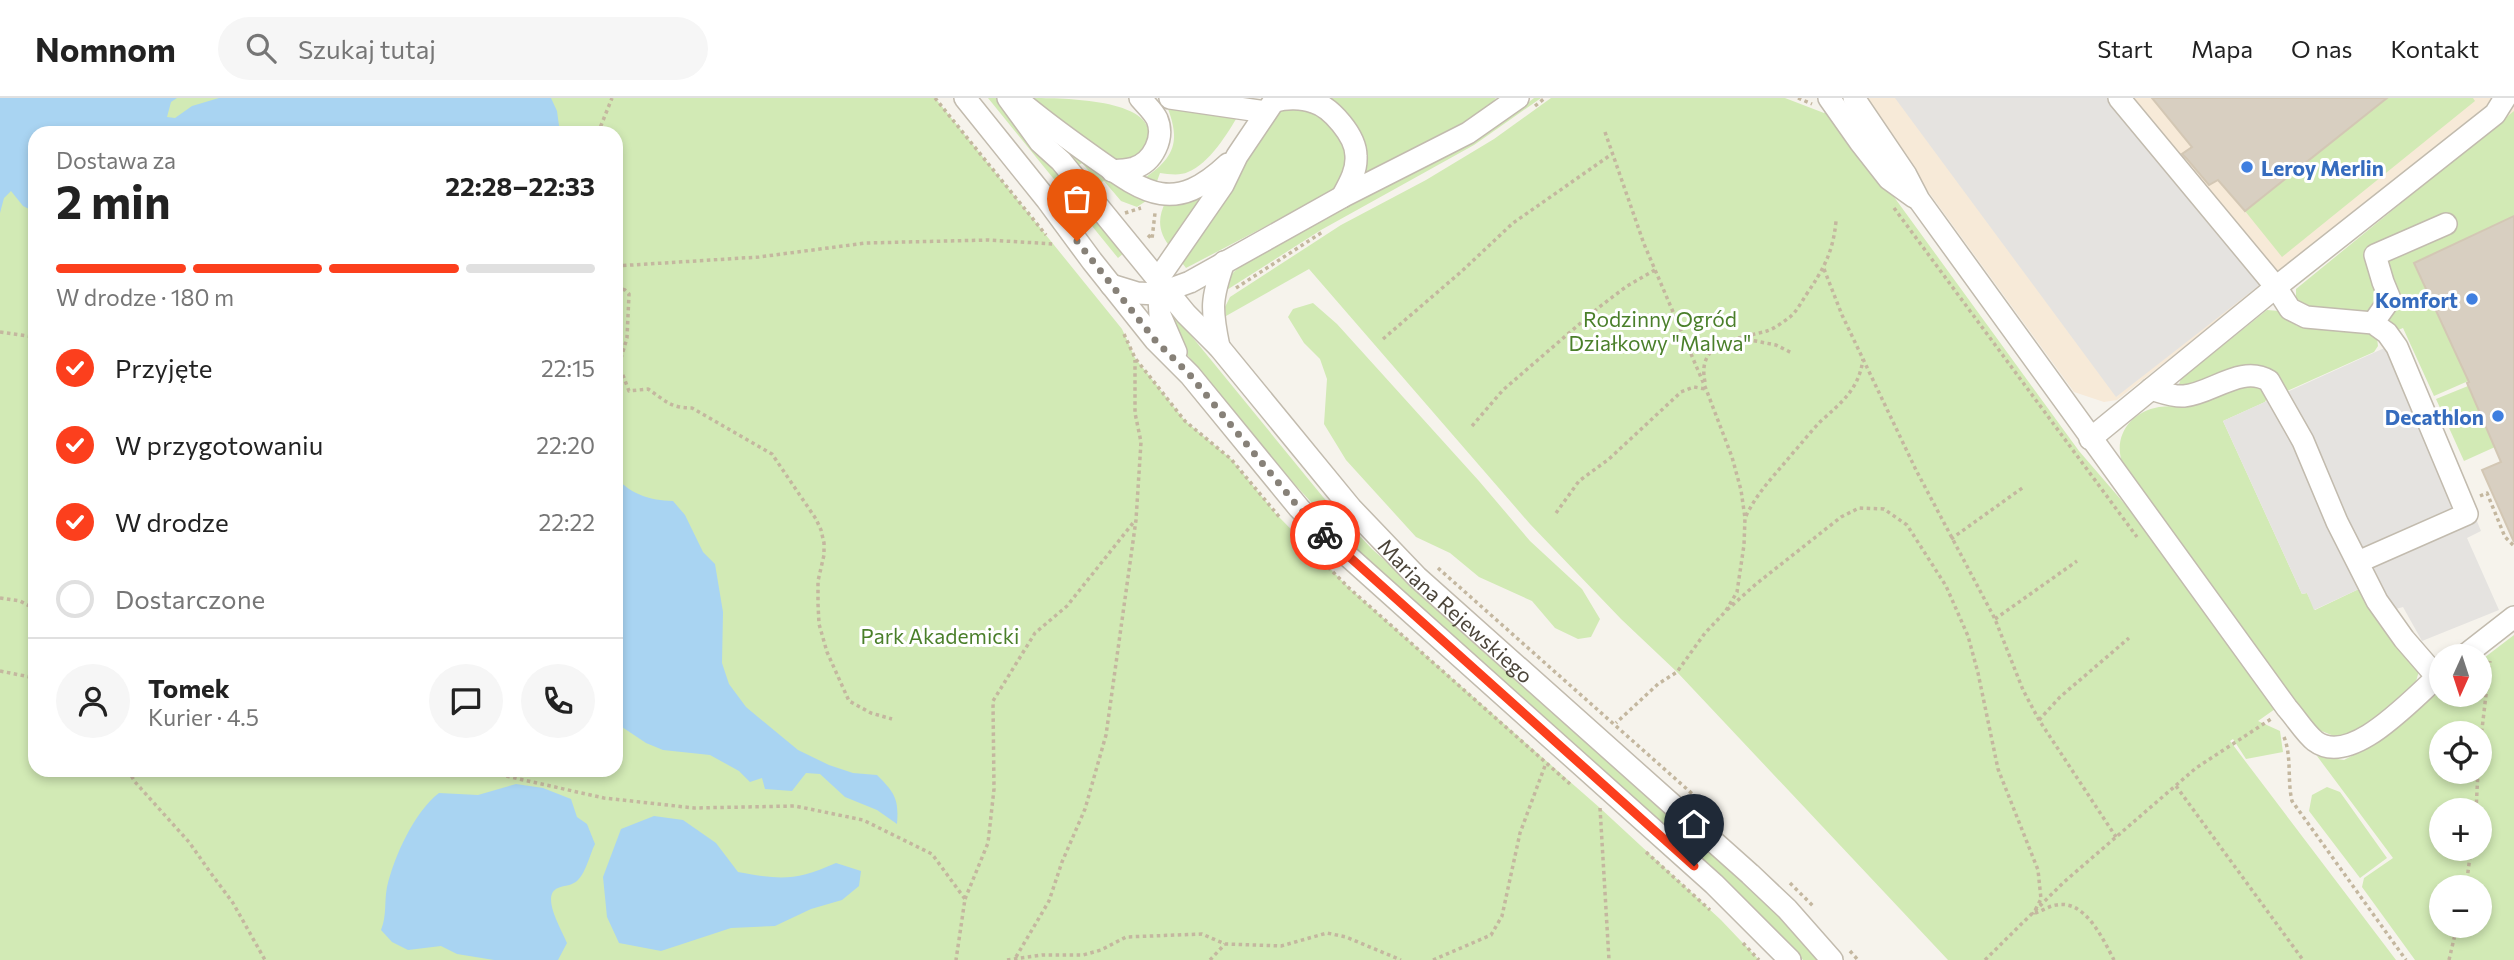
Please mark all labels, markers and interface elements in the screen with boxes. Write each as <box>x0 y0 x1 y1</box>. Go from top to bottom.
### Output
search box <box>218 17 708 80</box>
text: Nomnom <box>35 28 176 69</box>
icon: search <box>242 29 280 67</box>
text: Szukaj tutaj <box>298 33 436 64</box>
text: Start <box>2097 34 2153 63</box>
text: Mapa <box>2191 34 2253 63</box>
text: O nas <box>2291 34 2352 63</box>
text: Kontakt <box>2390 34 2479 63</box>
text: Dostawa za <box>56 146 176 174</box>
place label: Leroy Merlin <box>2261 155 2384 180</box>
marker: Leroy Merlin <box>2239 159 2255 175</box>
pin <box>1047 169 1107 241</box>
text: 22:28–22:33 <box>445 170 595 201</box>
text: 2 min <box>56 172 171 228</box>
icon: bag <box>1058 180 1096 218</box>
text: W drodze · 180 m <box>56 283 234 311</box>
place label: Komfort <box>2375 287 2458 312</box>
marker: Komfort <box>2464 291 2480 307</box>
park label: Rodzinny Ogród Działkowy "Malwa" <box>1569 306 1751 355</box>
icon: check <box>56 349 94 387</box>
text: Przyjęte <box>115 352 212 383</box>
text: 22:15 <box>541 354 595 382</box>
place label: Decathlon <box>2385 404 2484 429</box>
marker: Decathlon <box>2490 408 2506 424</box>
icon: check <box>56 426 94 464</box>
text: W przygotowaniu <box>115 429 323 460</box>
text: 22:20 <box>536 431 595 459</box>
courier <box>1290 500 1360 570</box>
icon: check <box>56 503 94 541</box>
text: W drodze <box>115 506 229 537</box>
text: 22:22 <box>539 508 595 536</box>
icon: bike <box>1306 516 1344 554</box>
street label: Mariana Rejewskiego <box>1374 533 1539 688</box>
text: Dostarczone <box>115 583 265 614</box>
park label: Park Akademicki <box>861 623 1019 648</box>
north arrow <box>2429 644 2492 707</box>
map controls <box>2429 644 2492 938</box>
button: person <box>56 664 130 738</box>
button: chat <box>429 664 503 738</box>
button: phone <box>521 664 595 738</box>
text: Tomek <box>148 672 230 703</box>
text: Kurier · 4.5 <box>148 703 259 731</box>
button: locate <box>2429 721 2492 784</box>
pin <box>1664 794 1724 866</box>
button: + <box>2429 798 2492 861</box>
icon: home <box>1675 805 1713 843</box>
button: − <box>2429 875 2492 938</box>

